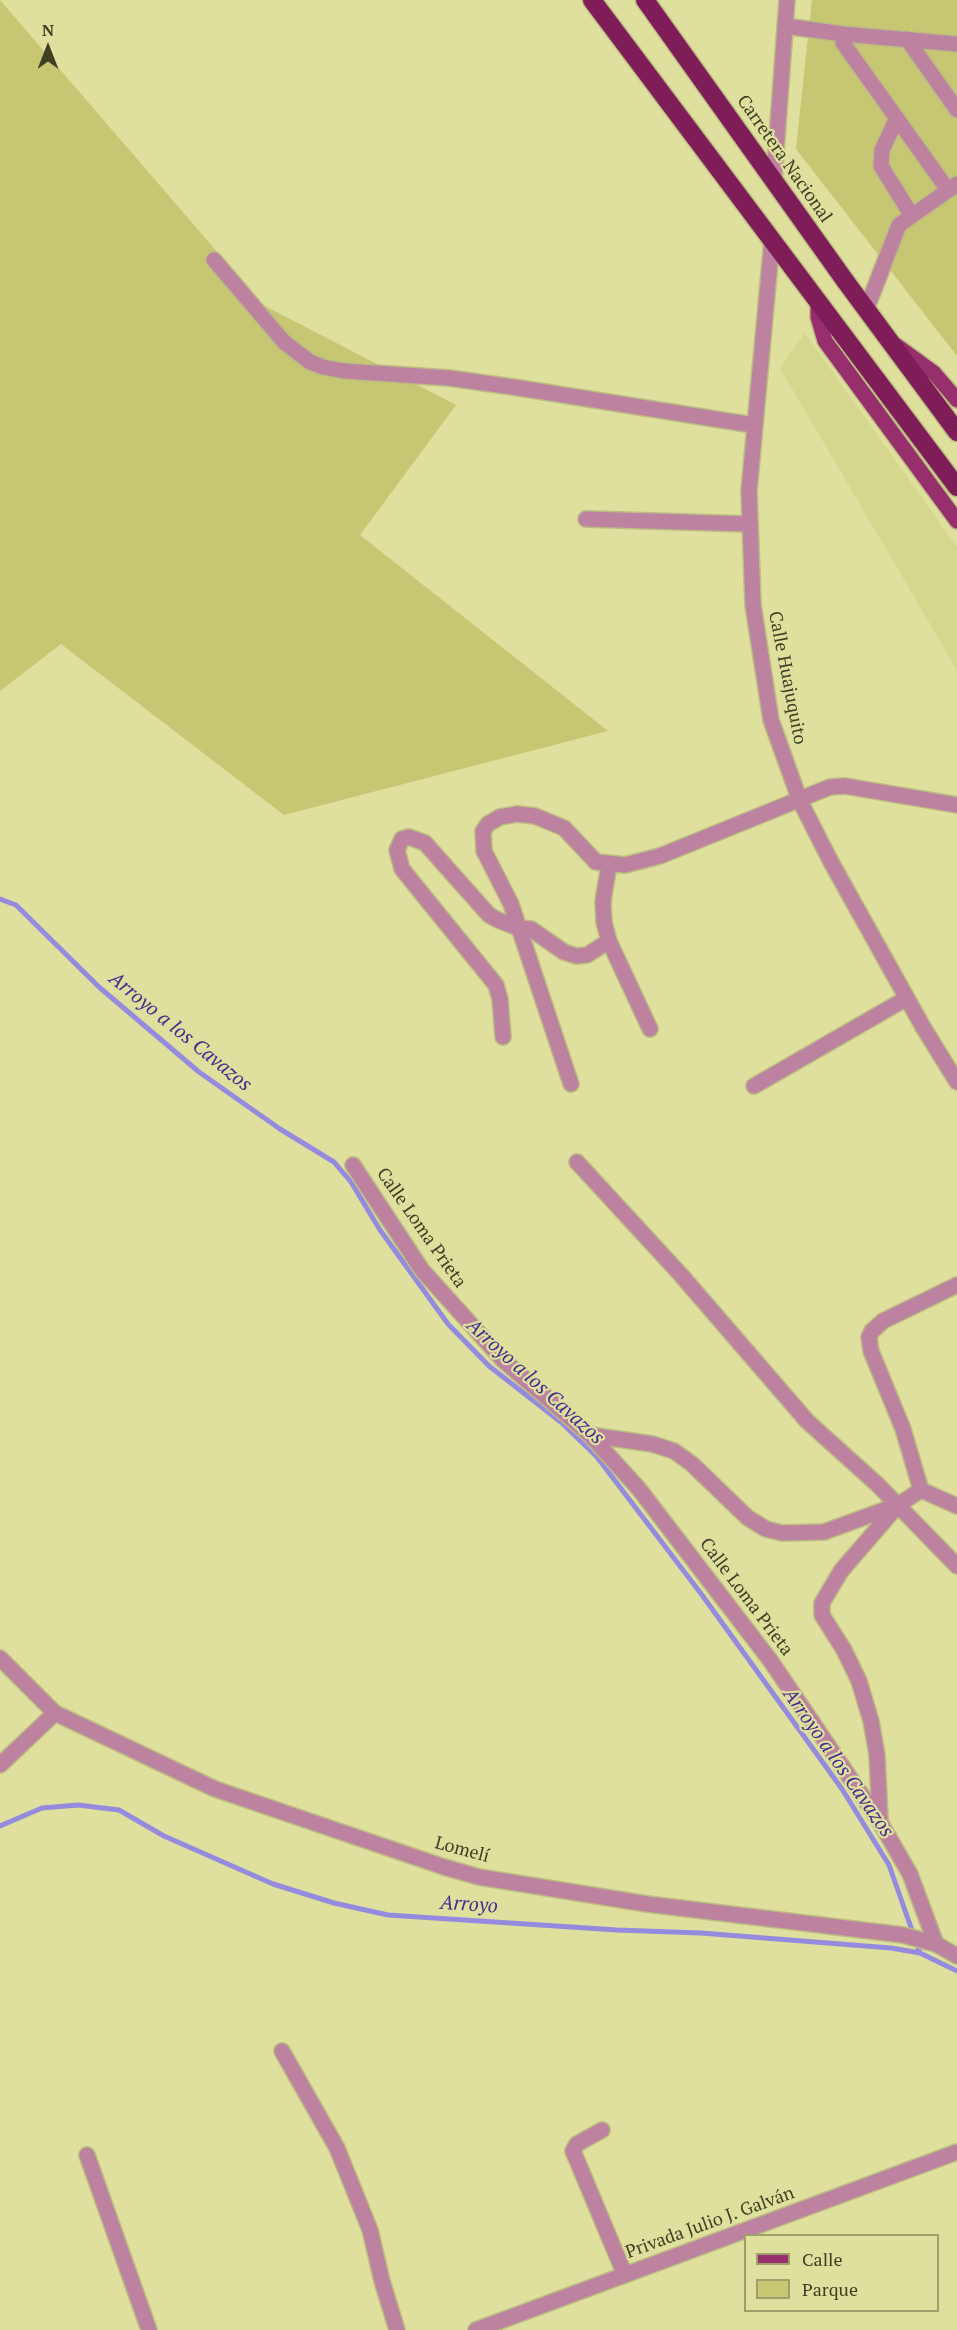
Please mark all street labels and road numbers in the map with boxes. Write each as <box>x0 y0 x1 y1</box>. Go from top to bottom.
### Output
street label: Carretera Nacional <box>732 91 836 227</box>
street label: Calle Huajuquito <box>763 610 811 746</box>
street label: Calle Loma Prieta <box>372 1164 470 1292</box>
street label: Calle Loma Prieta <box>695 1534 797 1660</box>
street label: Lomelí <box>433 1832 491 1868</box>
street label: Privada Julio J. Galván <box>623 2182 797 2264</box>

